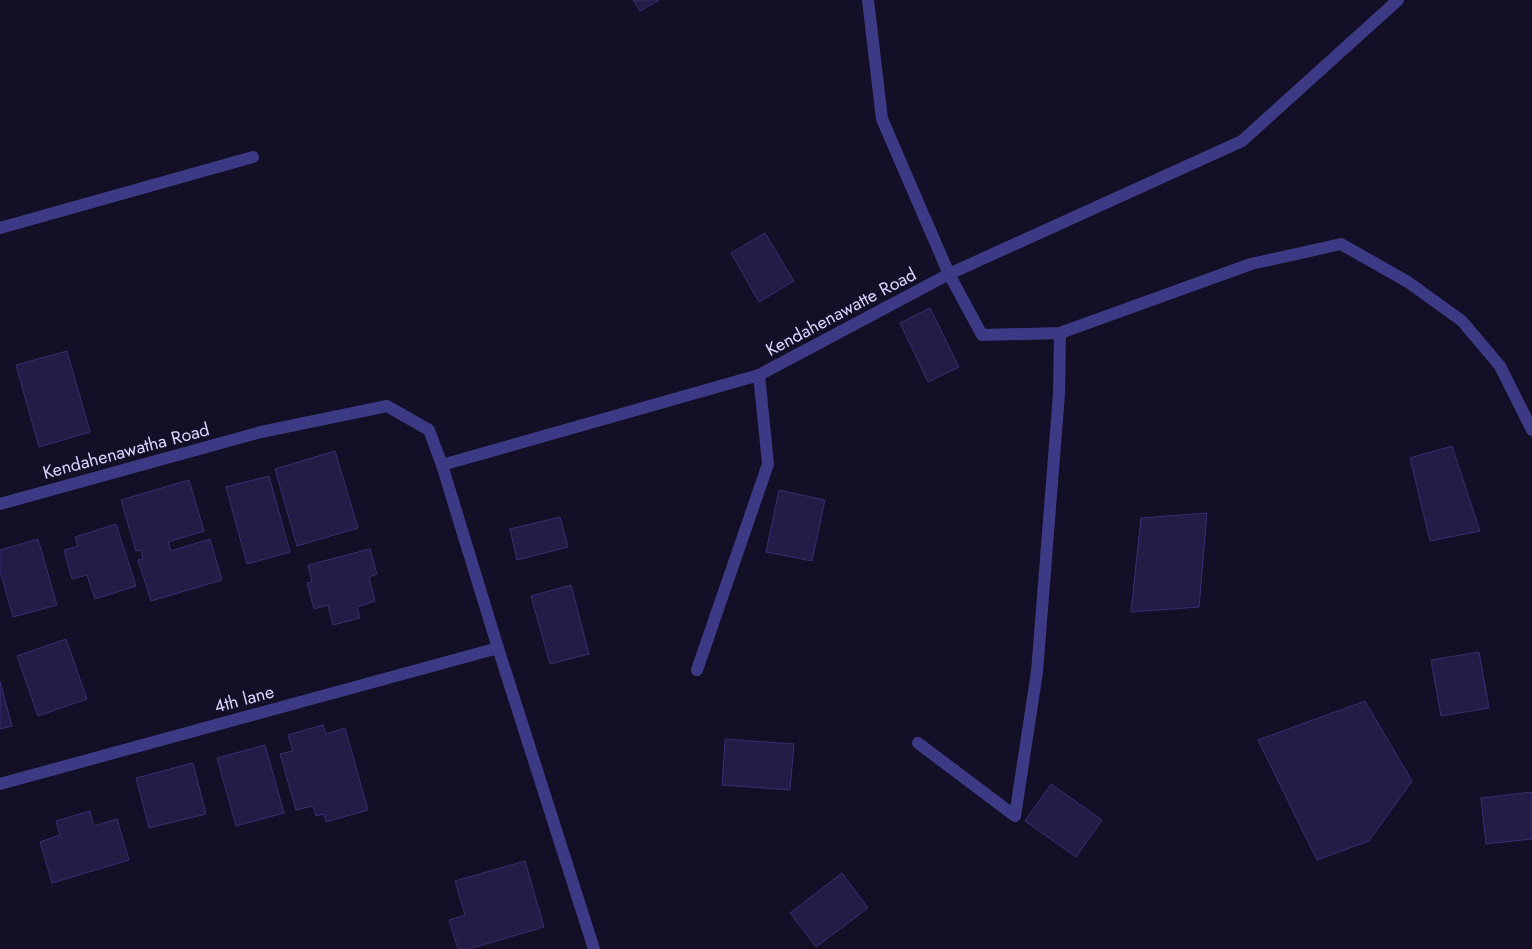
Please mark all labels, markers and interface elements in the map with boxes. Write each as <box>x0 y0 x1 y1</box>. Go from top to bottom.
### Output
street label: Kendahenawatte Road <box>761 261 921 363</box>
street label: Kendahenawatha Road <box>40 416 212 486</box>
street label: 4th lane <box>211 679 277 719</box>

